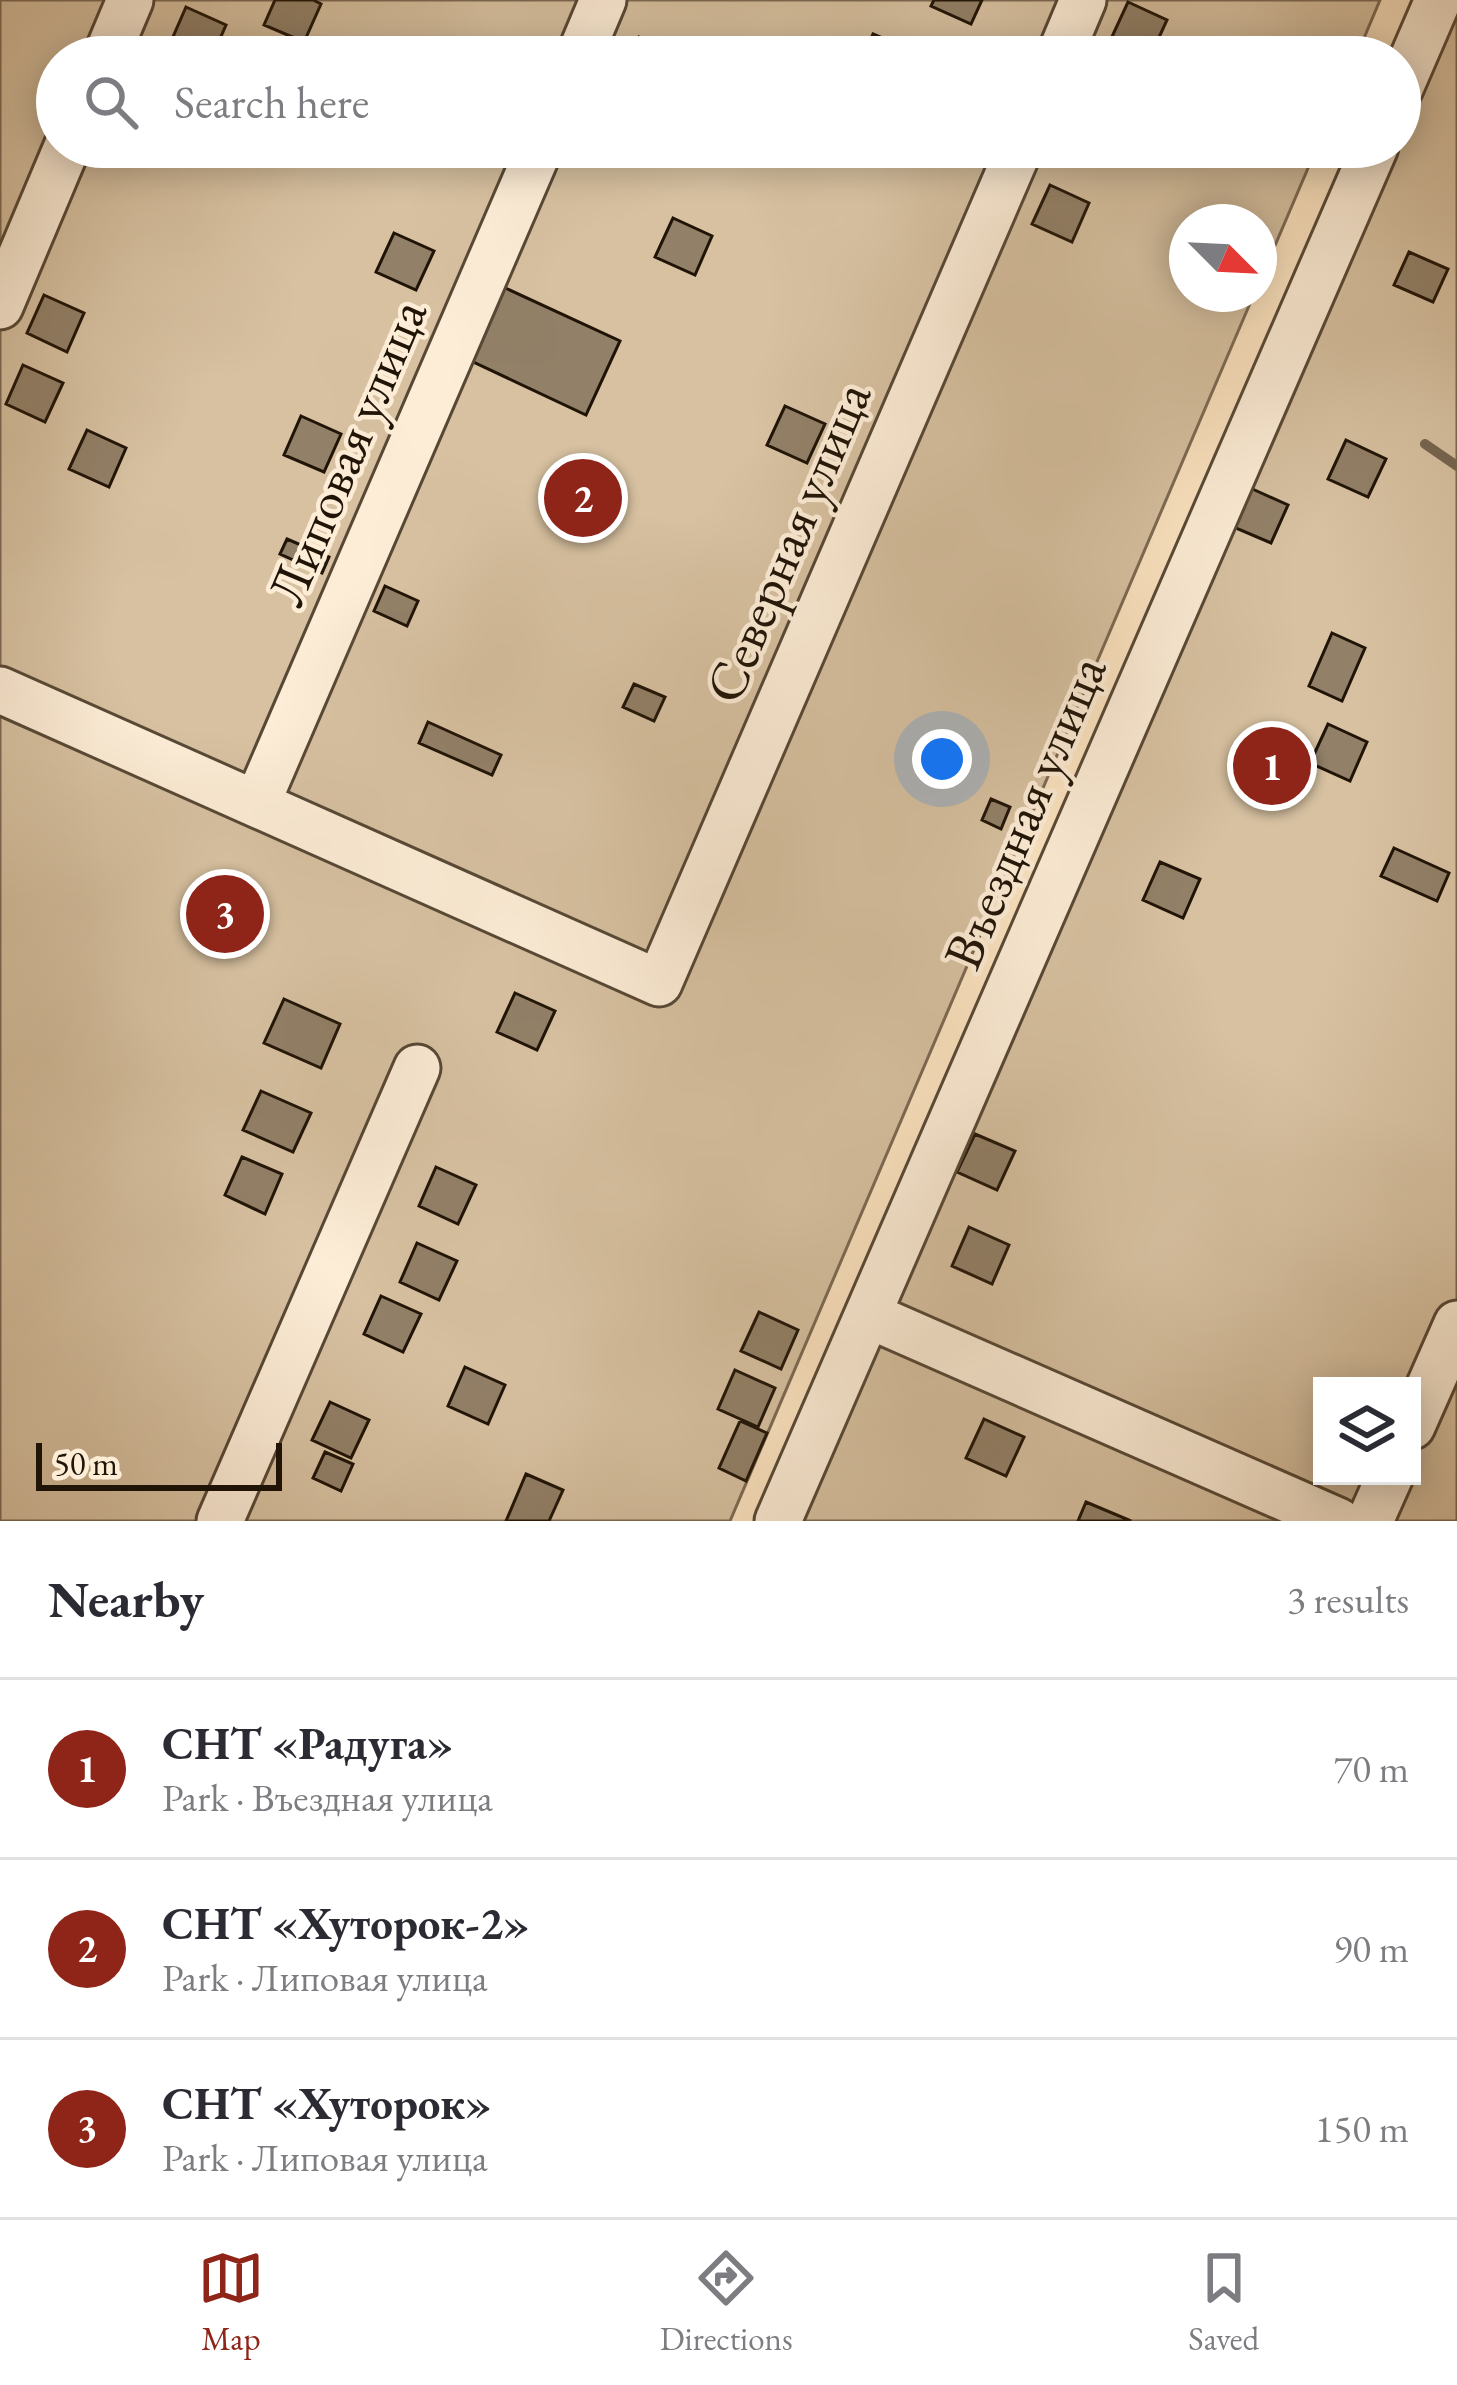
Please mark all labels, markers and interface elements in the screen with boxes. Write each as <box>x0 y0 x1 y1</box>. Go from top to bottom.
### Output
search box <box>36 36 1421 168</box>
icon: search <box>78 69 144 135</box>
text: Search here <box>174 73 369 131</box>
north arrow <box>1169 204 1277 312</box>
street label: Липовая улица <box>250 288 442 616</box>
street label: Северная улица <box>688 370 886 713</box>
pin: 2 <box>544 453 622 543</box>
street label: Въездная улица <box>927 644 1122 979</box>
pin: 1 <box>1233 721 1311 811</box>
your location <box>912 729 972 789</box>
pin: 3 <box>186 869 264 959</box>
map controls <box>1313 1377 1421 1485</box>
button: layers <box>1313 1377 1421 1485</box>
scale bar <box>36 1437 282 1490</box>
text: 50 m <box>54 1442 118 1485</box>
text: Nearby <box>48 1566 204 1632</box>
text: 3 results <box>1287 1574 1409 1625</box>
text: СНТ «Радуга» <box>162 1714 453 1772</box>
text: 1 <box>77 1743 97 1794</box>
text: 70 m <box>1333 1743 1409 1794</box>
text: Park · Въездная улица <box>162 1772 493 1823</box>
text: СНТ «Хуторок-2» <box>162 1894 530 1952</box>
text: 2 <box>77 1923 97 1974</box>
text: 90 m <box>1333 1923 1409 1974</box>
text: Park · Липовая улица <box>162 1952 488 2003</box>
text: СНТ «Хуторок» <box>162 2074 491 2132</box>
text: 3 <box>77 2103 97 2154</box>
text: 150 m <box>1315 2103 1409 2154</box>
text: Park · Липовая улица <box>162 2132 488 2183</box>
tab: Map <box>198 2245 264 2360</box>
tab: Directions <box>660 2245 793 2360</box>
tab: Saved <box>1188 2245 1259 2360</box>

